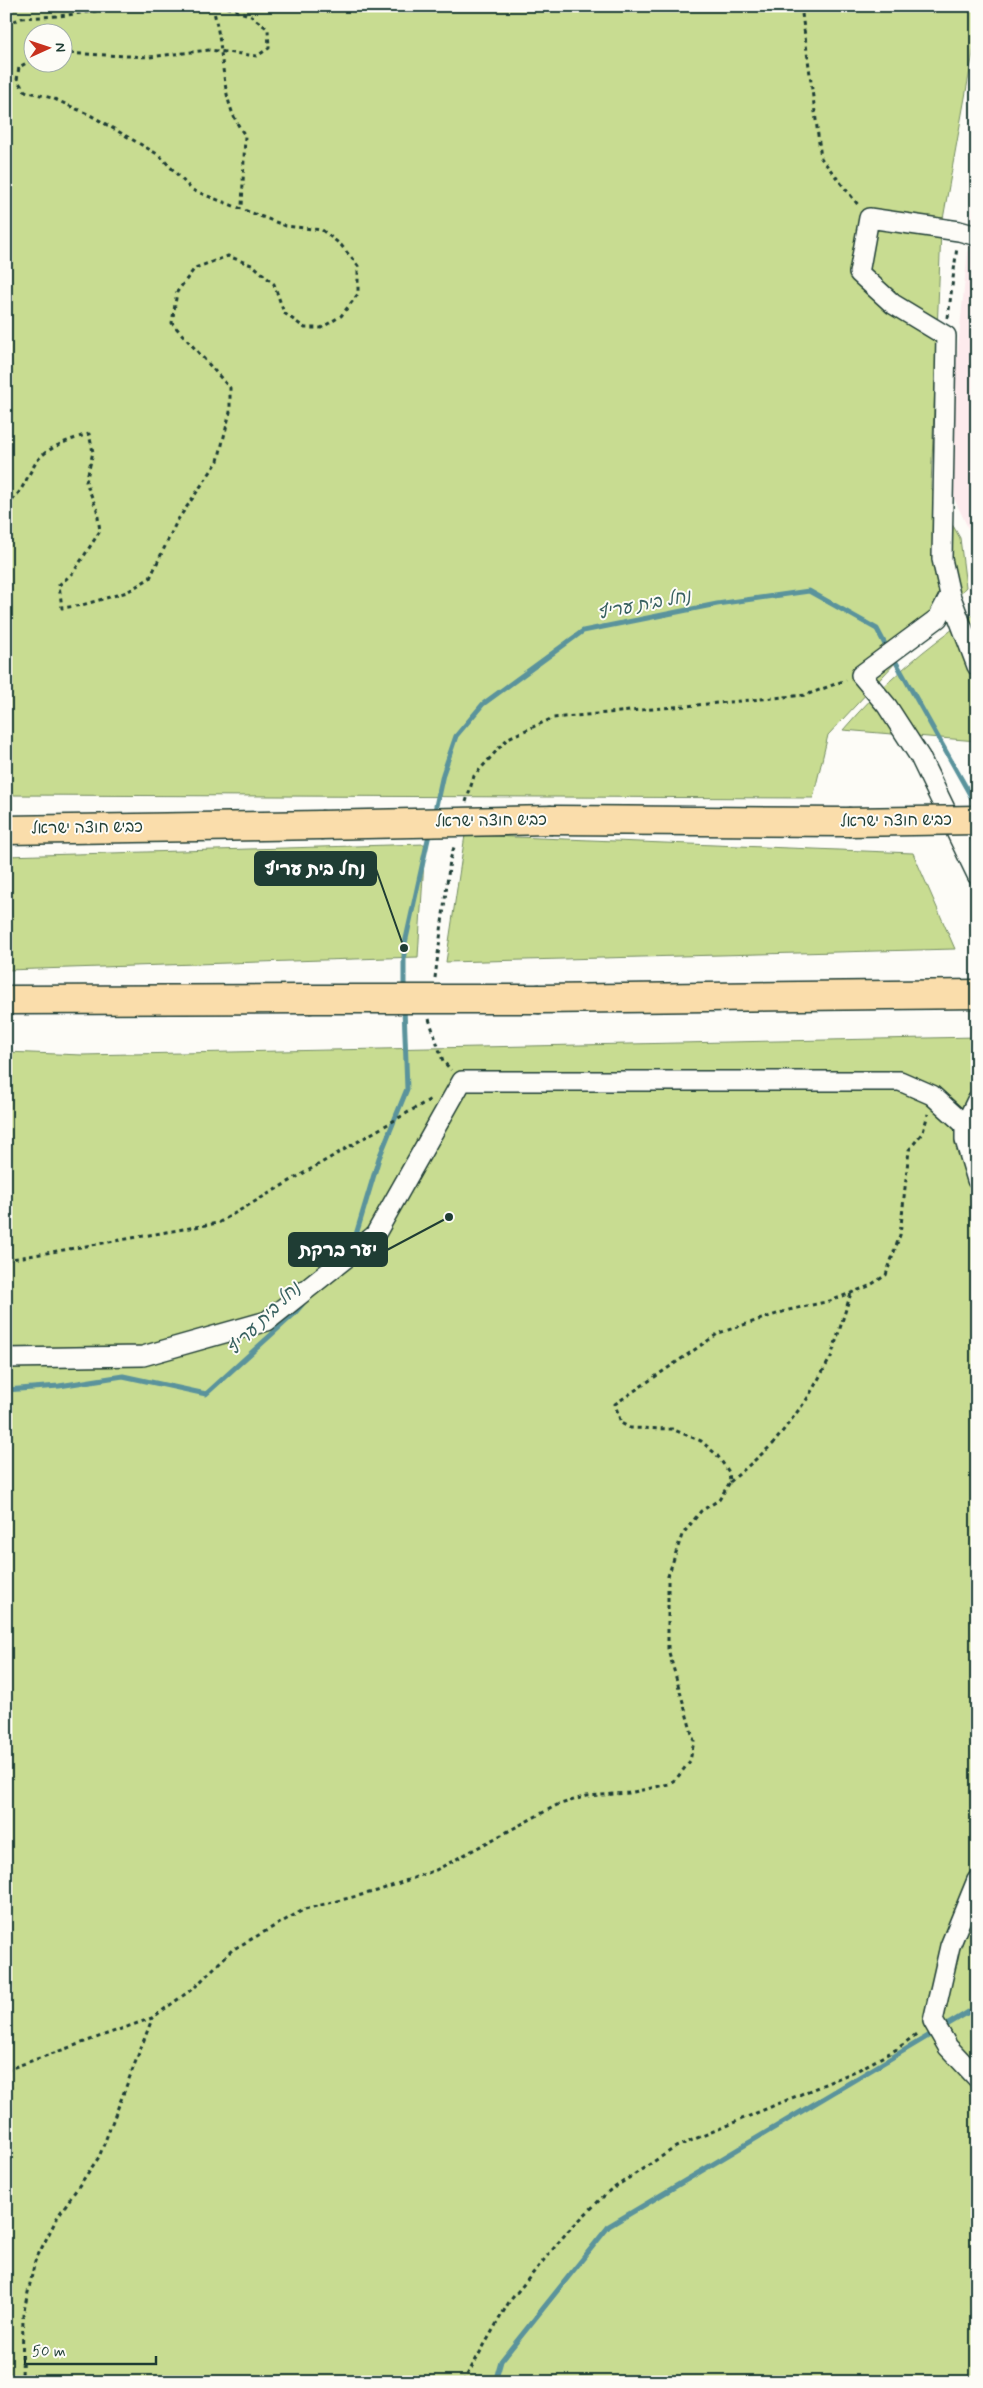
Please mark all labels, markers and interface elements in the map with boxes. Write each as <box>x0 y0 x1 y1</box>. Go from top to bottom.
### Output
north arrow <box>22 22 72 72</box>
text: N <box>51 42 69 53</box>
water label: נחל בית עריף <box>595 584 694 626</box>
street label: כביש חוצה ישראל <box>435 810 547 832</box>
street label: כביש חוצה ישראל <box>840 810 952 832</box>
street label: כביש חוצה ישראל <box>31 817 143 839</box>
callout: נחל בית עריף <box>255 852 376 885</box>
text: נחל בית עריף <box>265 858 365 882</box>
callout: יער ברקת <box>289 1233 387 1266</box>
text: יער ברקת <box>297 1239 377 1263</box>
water label: נחל בית עריף <box>222 1276 307 1361</box>
scale bar <box>25 2333 156 2365</box>
text: 50 m <box>32 2342 66 2362</box>

